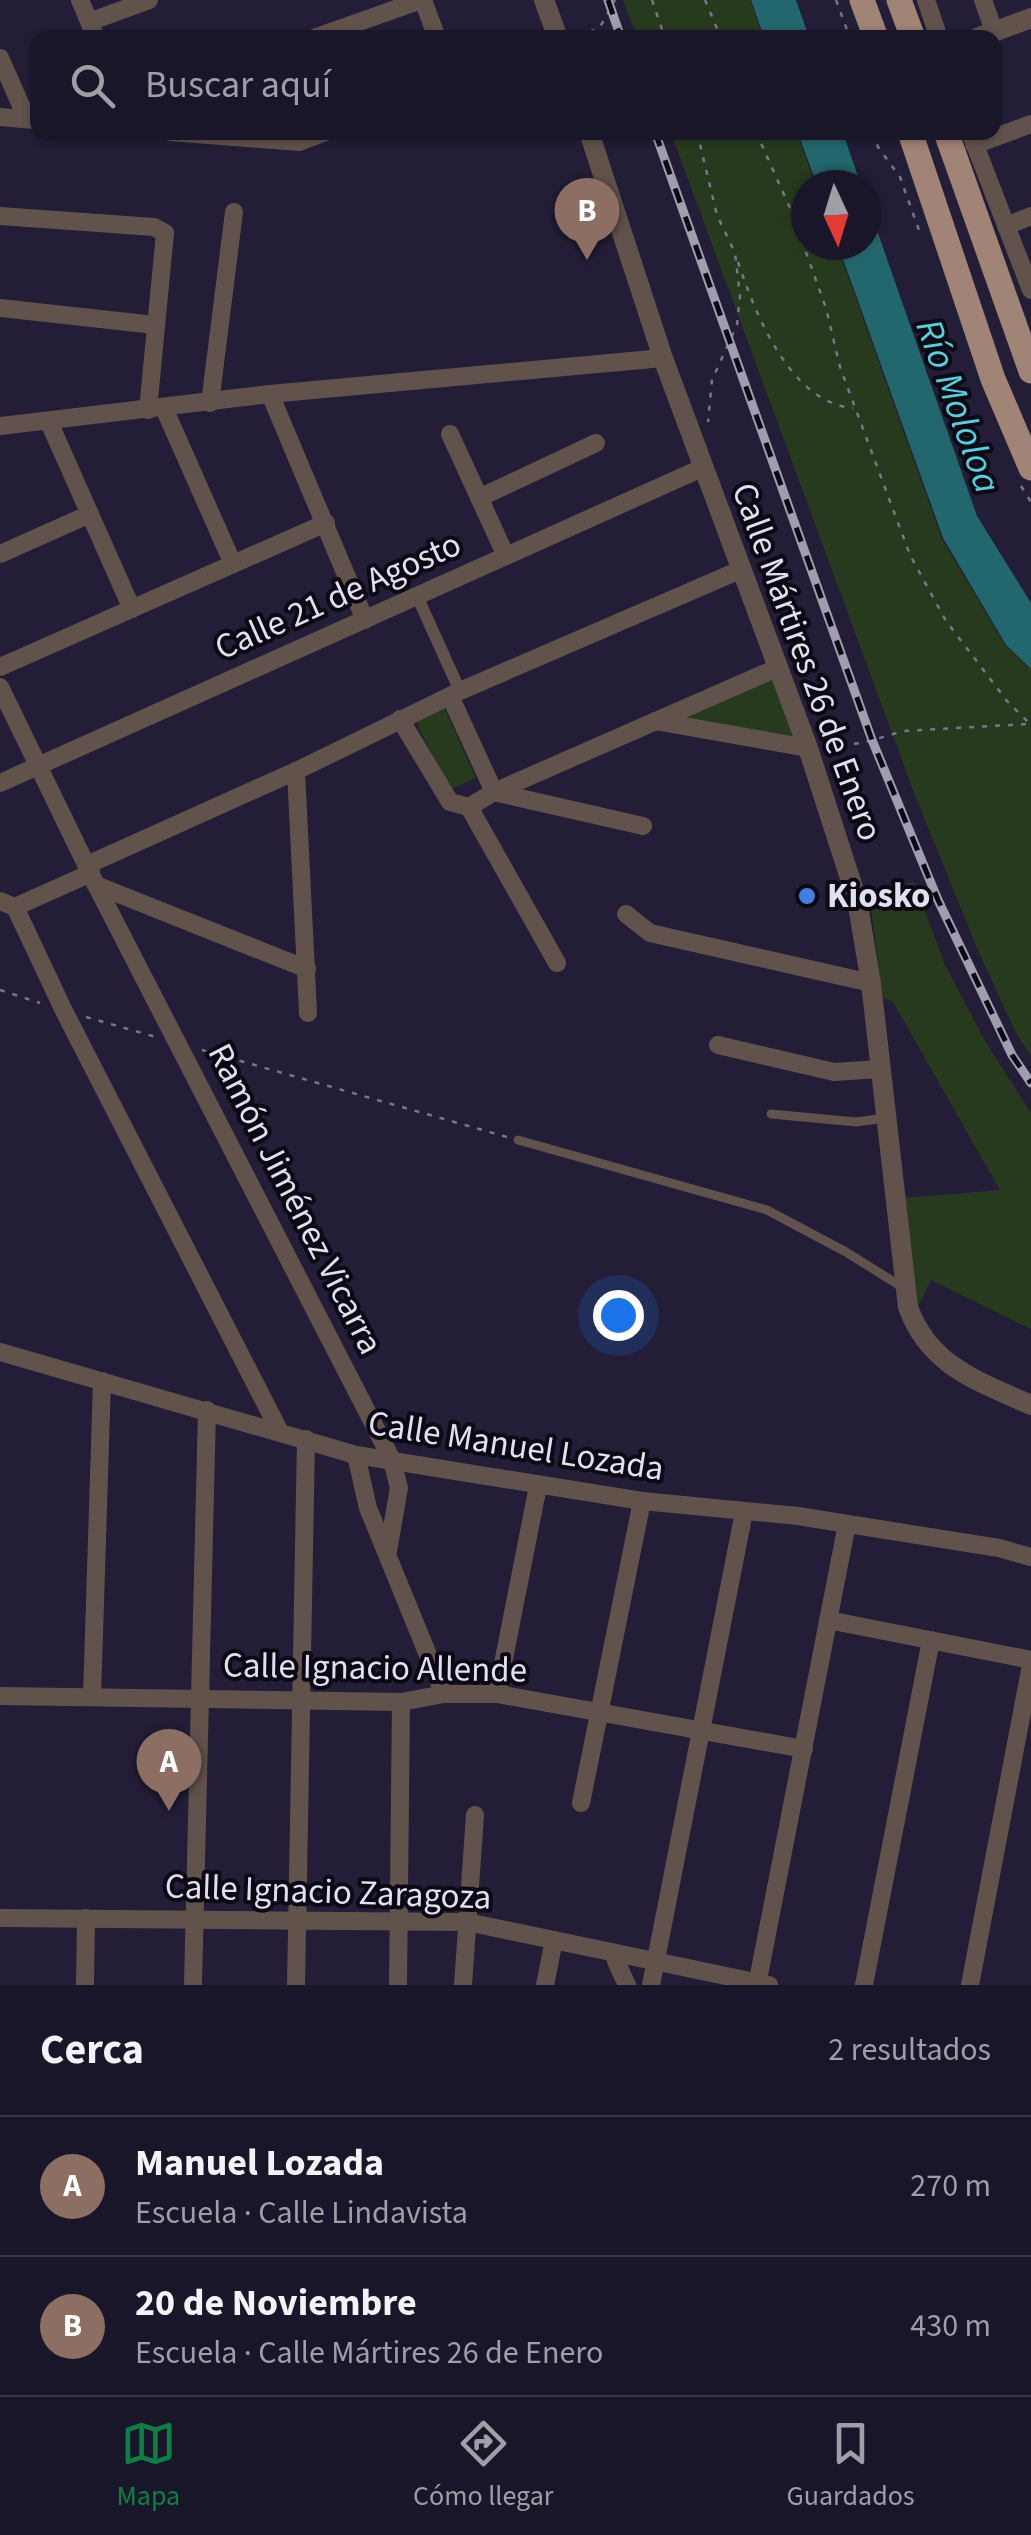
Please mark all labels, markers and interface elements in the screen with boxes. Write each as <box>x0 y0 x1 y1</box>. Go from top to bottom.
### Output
search box <box>30 30 1001 140</box>
icon: search <box>65 58 120 113</box>
text: Buscar aquí <box>145 58 331 112</box>
north arrow <box>791 170 881 260</box>
pin: B <box>554 178 620 260</box>
water label: Río Mololoa <box>902 311 1014 501</box>
street label: Calle Mártires 26 de Enero <box>719 476 895 848</box>
street label: Calle 21 de Agosto <box>207 519 469 673</box>
place label: Kiosko <box>827 871 931 921</box>
marker: Kiosko <box>796 885 818 907</box>
street label: Ramón Jiménez Vicarra <box>195 1035 395 1363</box>
your location <box>593 1290 644 1341</box>
street label: Calle Manuel Lozada <box>365 1398 667 1494</box>
street label: Calle Ignacio Allende <box>223 1640 527 1696</box>
pin: A <box>136 1728 202 1811</box>
street label: Calle Ignacio Zaragoza <box>164 1861 492 1923</box>
text: Cerca <box>40 2020 144 2080</box>
text: 2 resultados <box>828 2027 991 2073</box>
text: Manuel Lozada <box>135 2136 384 2190</box>
text: A <box>63 2163 82 2209</box>
text: 270 m <box>910 2163 991 2209</box>
text: Escuela · Calle Lindavista <box>135 2190 468 2236</box>
text: 20 de Noviembre <box>135 2276 417 2330</box>
text: B <box>63 2303 82 2349</box>
text: 430 m <box>910 2303 991 2349</box>
text: Escuela · Calle Mártires 26 de Enero <box>135 2330 603 2376</box>
tab: Mapa <box>116 2416 180 2516</box>
tab: Cómo llegar <box>413 2416 554 2516</box>
tab: Guardados <box>786 2416 915 2516</box>

